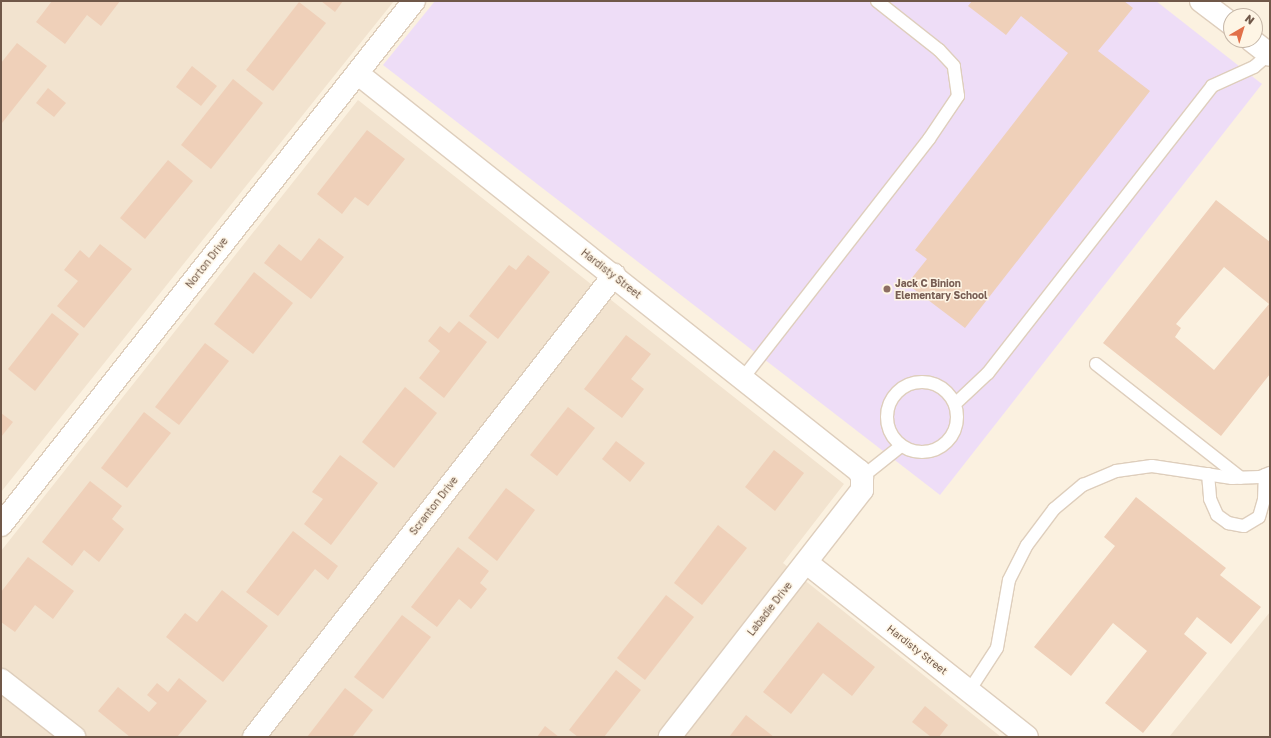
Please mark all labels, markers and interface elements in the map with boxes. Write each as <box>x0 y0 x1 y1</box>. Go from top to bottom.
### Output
north arrow <box>1223 8 1263 48</box>
text: N <box>1243 11 1257 27</box>
street label: Norton Drive <box>183 235 231 291</box>
street label: Hardisty Street <box>579 247 643 301</box>
place label: Jack C Binion Elementary School <box>895 277 987 300</box>
marker: Jack C Binion Elementary School <box>882 284 892 294</box>
street label: Scranton Drive <box>407 474 461 538</box>
street label: Labadie Drive <box>745 580 795 638</box>
street label: Hardisty Street <box>885 623 949 677</box>

